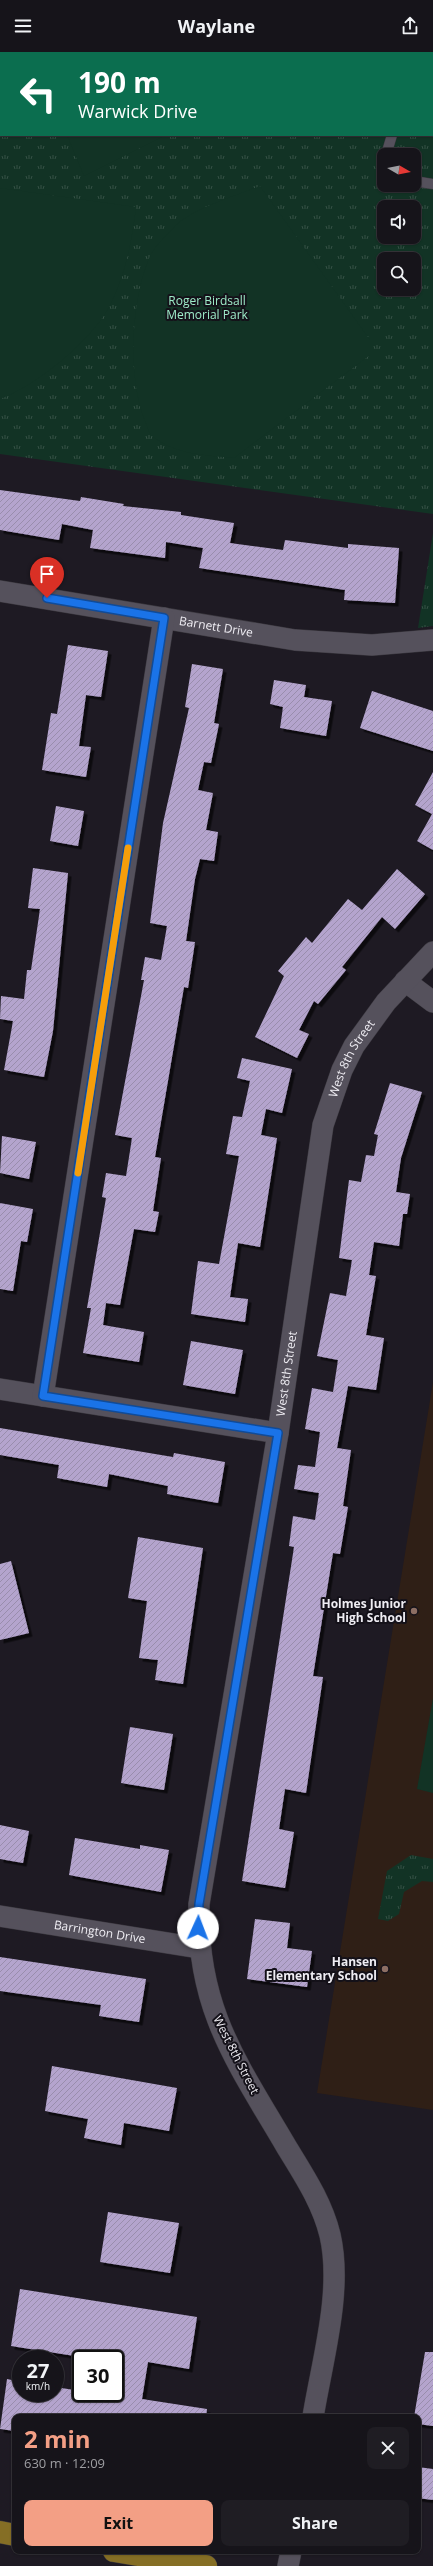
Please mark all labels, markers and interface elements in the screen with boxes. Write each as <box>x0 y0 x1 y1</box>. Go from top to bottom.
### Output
text: Waylane <box>178 14 255 38</box>
icon: menu <box>12 15 34 37</box>
icon: share <box>399 15 421 37</box>
text: 190 m <box>78 63 161 101</box>
icon: left <box>12 68 64 120</box>
text: Warwick Drive <box>78 99 197 123</box>
north arrow <box>377 148 421 192</box>
map controls <box>377 148 421 296</box>
button: sound <box>377 200 421 244</box>
button: search <box>377 252 421 296</box>
park label: Roger Birdsall Memorial Park <box>166 292 249 323</box>
pin <box>30 557 64 598</box>
icon: arrive <box>36 563 58 585</box>
street label: Barnett Drive <box>178 612 255 641</box>
street label: West 8th Street <box>324 1016 379 1100</box>
street label: West 8th Street <box>272 1330 301 1417</box>
place label: Holmes Junior High School <box>321 1595 407 1626</box>
marker: Holmes Junior High School <box>409 1606 419 1616</box>
position arrow <box>177 1907 219 1949</box>
street label: Barrington Drive <box>53 1916 147 1947</box>
place label: Hansen Elementary School <box>266 1953 377 1984</box>
marker: Hansen Elementary School <box>380 1964 390 1974</box>
street label: West 8th Street <box>209 2013 264 2097</box>
speed limit sign: 30 <box>72 2350 124 2402</box>
text: 27 <box>27 2357 49 2384</box>
text: km/h <box>26 2379 50 2393</box>
text: 2 min <box>24 2422 91 2455</box>
button: close <box>367 2427 409 2469</box>
text: 630 m · 12:09 <box>24 2454 105 2472</box>
button: Exit <box>24 2500 213 2546</box>
button: Share <box>221 2500 409 2546</box>

